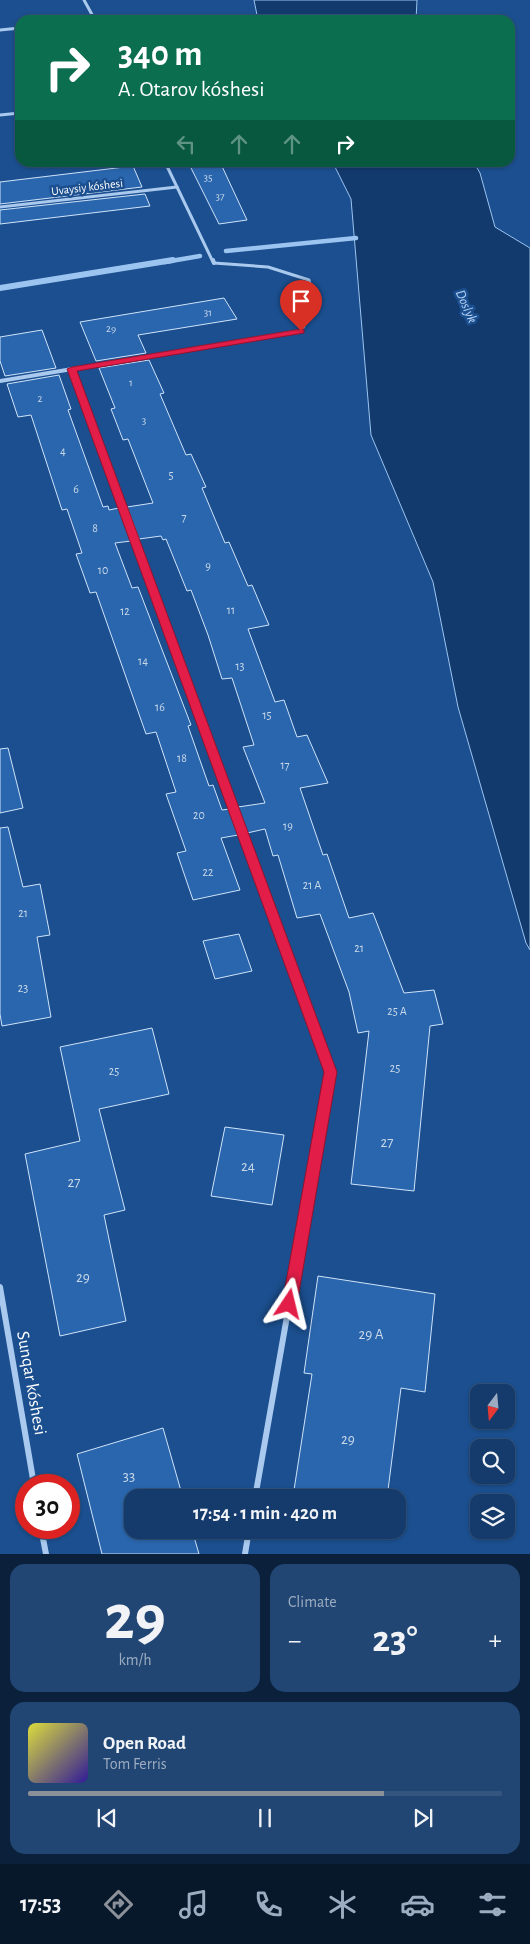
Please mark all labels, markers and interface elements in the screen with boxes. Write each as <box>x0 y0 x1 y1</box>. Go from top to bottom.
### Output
icon: right <box>35 35 100 100</box>
text: 340 m <box>118 37 202 72</box>
text: A. Otarov kóshesi <box>118 78 265 100</box>
icon: left <box>172 130 200 158</box>
icon: ahead <box>225 130 253 158</box>
icon: ahead <box>278 130 306 158</box>
icon: right <box>331 130 359 158</box>
house number: 35 <box>203 172 213 183</box>
street label: Uvaysiy kóshesi <box>50 177 124 198</box>
house number: 37 <box>215 191 225 202</box>
pin <box>280 280 322 331</box>
icon: arrive <box>287 287 315 315</box>
water label: Doslyk <box>453 288 480 326</box>
house number: 31 <box>204 307 212 318</box>
house number: 29 <box>106 323 116 334</box>
house number: 1 <box>129 377 133 388</box>
house number: 2 <box>37 393 43 404</box>
house number: 3 <box>142 415 147 426</box>
house number: 4 <box>60 445 66 457</box>
house number: 5 <box>168 469 174 481</box>
house number: 6 <box>73 483 79 495</box>
house number: 7 <box>181 511 187 523</box>
house number: 8 <box>92 522 98 534</box>
house number: 9 <box>205 560 211 572</box>
house number: 10 <box>98 564 108 576</box>
house number: 11 <box>227 604 235 616</box>
house number: 12 <box>120 605 130 617</box>
house number: 14 <box>138 655 148 667</box>
house number: 13 <box>235 660 245 672</box>
house number: 16 <box>155 701 165 713</box>
house number: 15 <box>262 709 272 721</box>
house number: 18 <box>177 752 187 764</box>
house number: 17 <box>280 759 290 771</box>
house number: 20 <box>193 809 205 821</box>
house number: 19 <box>283 820 293 832</box>
house number: 22 <box>203 866 214 878</box>
house number: 21 А <box>303 879 321 891</box>
house number: 21 <box>18 907 28 919</box>
house number: 21 <box>354 942 364 954</box>
house number: 23 <box>18 982 28 994</box>
house number: 25 А <box>387 1005 407 1017</box>
house number: 25 <box>390 1062 400 1074</box>
house number: 25 <box>109 1065 119 1077</box>
house number: 27 <box>380 1135 394 1150</box>
house number: 24 <box>241 1159 255 1174</box>
house number: 27 <box>67 1175 81 1190</box>
house number: 29 <box>76 1270 90 1285</box>
position arrow <box>262 1277 314 1329</box>
house number: 29 А <box>358 1327 384 1342</box>
street label: Sunqar kóshesi <box>13 1330 49 1436</box>
north arrow <box>470 1384 515 1429</box>
map controls <box>470 1384 515 1539</box>
house number: 29 <box>341 1432 355 1447</box>
button: search <box>470 1439 515 1484</box>
house number: 33 <box>123 1469 135 1484</box>
speed limit sign: 30 <box>15 1474 80 1539</box>
button: layers <box>470 1494 515 1539</box>
text: 17:54 · 1 min · 420 m <box>193 1504 337 1523</box>
text: 29 <box>104 1586 166 1651</box>
text: Climate <box>288 1594 337 1610</box>
text: 23° <box>372 1621 418 1659</box>
text: − <box>288 1627 301 1655</box>
text: + <box>489 1627 502 1655</box>
text: km/h <box>118 1652 152 1668</box>
text: Open Road <box>103 1734 186 1753</box>
text: Tom Ferris <box>103 1756 167 1772</box>
icon: previous <box>93 1804 121 1832</box>
icon: pause <box>251 1804 279 1832</box>
icon: next <box>409 1804 437 1832</box>
icon: directions <box>101 1887 136 1922</box>
icon: music <box>176 1887 211 1922</box>
icon: phone <box>251 1887 286 1922</box>
icon: climate <box>325 1887 360 1922</box>
icon: car <box>400 1887 435 1922</box>
icon: filters <box>475 1887 510 1922</box>
text: 17:53 <box>20 1893 61 1915</box>

